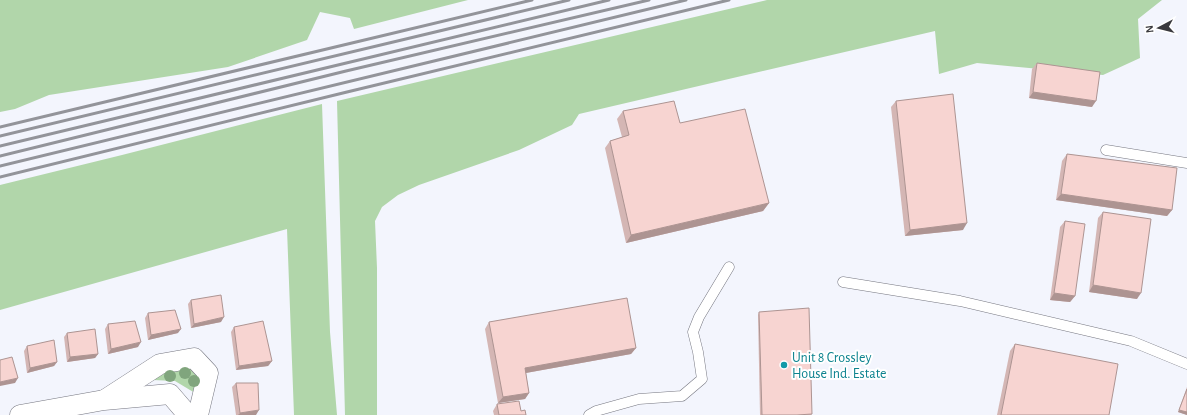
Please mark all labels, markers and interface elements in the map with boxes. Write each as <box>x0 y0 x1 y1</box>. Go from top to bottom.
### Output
north arrow <box>1139 8 1179 48</box>
text: N <box>1144 25 1155 34</box>
place label: Unit 8 Crossley House Ind. Estate <box>792 351 886 381</box>
marker: Unit 8 Crossley House Ind. Estate <box>779 360 789 370</box>

